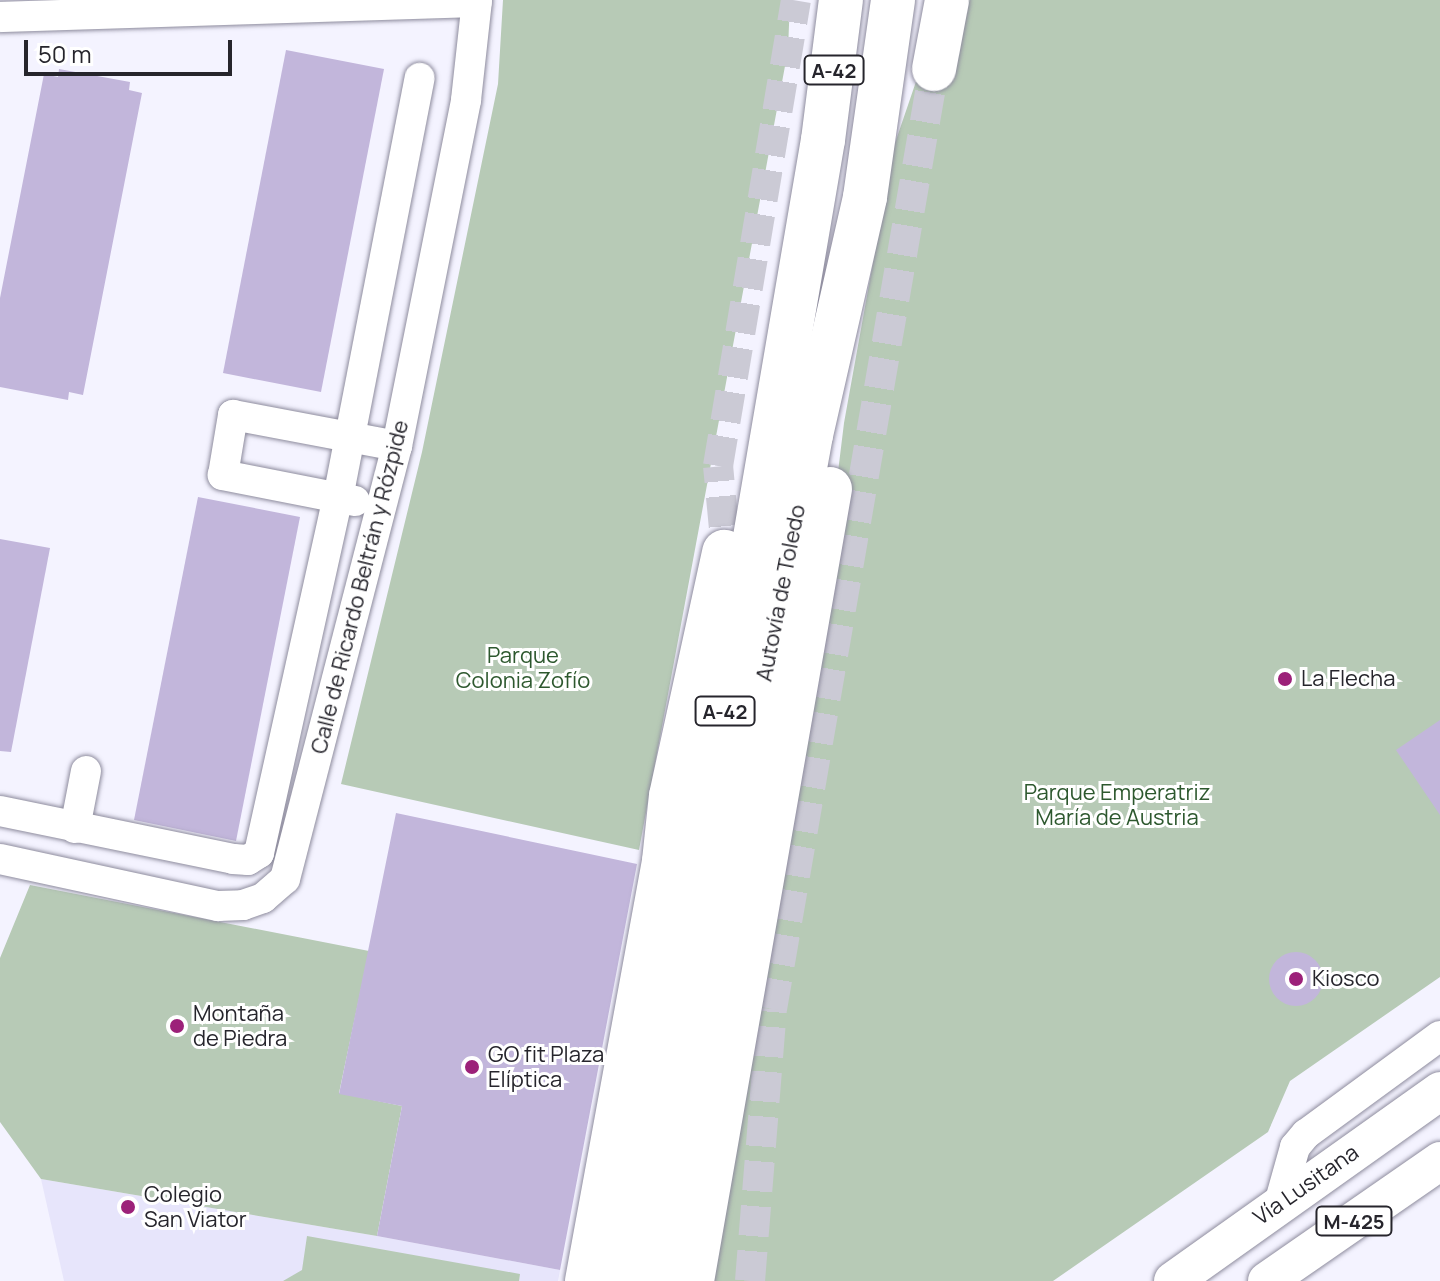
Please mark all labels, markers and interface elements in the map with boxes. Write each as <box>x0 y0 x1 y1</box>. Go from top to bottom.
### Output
scale bar <box>28 24 236 74</box>
text: 50 m <box>38 37 92 70</box>
road number: A-42 <box>802 54 866 86</box>
street label: Calle de Ricardo Beltrán y Rózpide <box>306 417 414 757</box>
street label: Autovía de Toledo <box>751 502 811 684</box>
park label: Parque Colonia Zofío <box>456 642 590 694</box>
place label: La Flecha <box>1301 666 1395 692</box>
marker: La Flecha <box>1276 670 1294 688</box>
road number: A-42 <box>693 695 757 727</box>
park label: Parque Emperatriz María de Austria <box>1024 779 1210 830</box>
place label: Kiosco <box>1312 966 1380 992</box>
marker: Kiosco <box>1287 970 1305 988</box>
place label: Montaña de Piedra <box>193 1000 287 1052</box>
marker: Montaña de Piedra <box>168 1017 186 1035</box>
place label: GO fit Plaza Elíptica <box>488 1041 604 1092</box>
marker: GO fit Plaza Elíptica <box>463 1058 481 1076</box>
street label: Vía Lusitana <box>1249 1139 1363 1231</box>
place label: Colegio San Viator <box>144 1181 247 1232</box>
marker: Colegio San Viator <box>119 1198 137 1216</box>
road number: M-425 <box>1314 1205 1394 1237</box>

